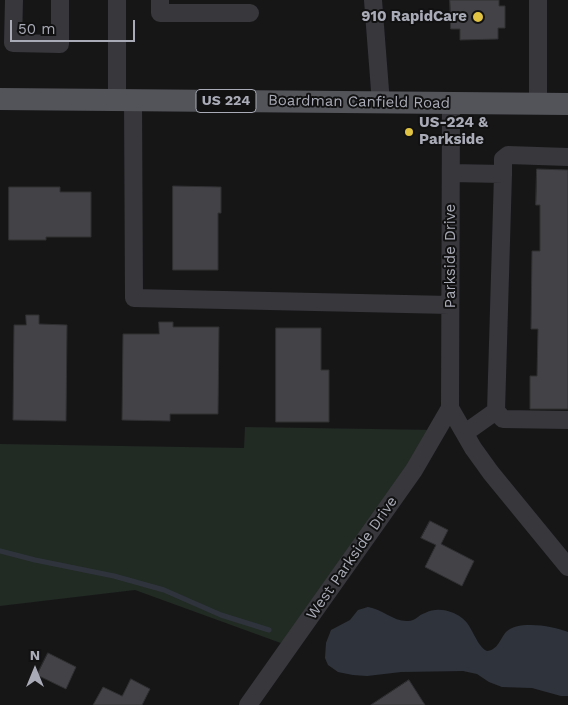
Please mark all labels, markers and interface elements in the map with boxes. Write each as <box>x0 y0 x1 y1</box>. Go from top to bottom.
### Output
place label: 910 RapidCare <box>361 8 467 26</box>
scale bar <box>12 10 138 42</box>
marker: 910 RapidCare <box>471 10 485 24</box>
text: 50 m <box>18 20 55 38</box>
road number: US 224 <box>196 90 256 112</box>
street label: Boardman Canfield Road <box>268 91 450 113</box>
place label: US-224 & Parkside <box>419 114 488 149</box>
marker: US-224 & Parkside <box>403 126 415 138</box>
street label: Parkside Drive <box>442 204 460 308</box>
street label: West Parkside Drive <box>303 493 401 623</box>
north arrow <box>10 645 60 695</box>
text: N <box>30 647 40 663</box>

